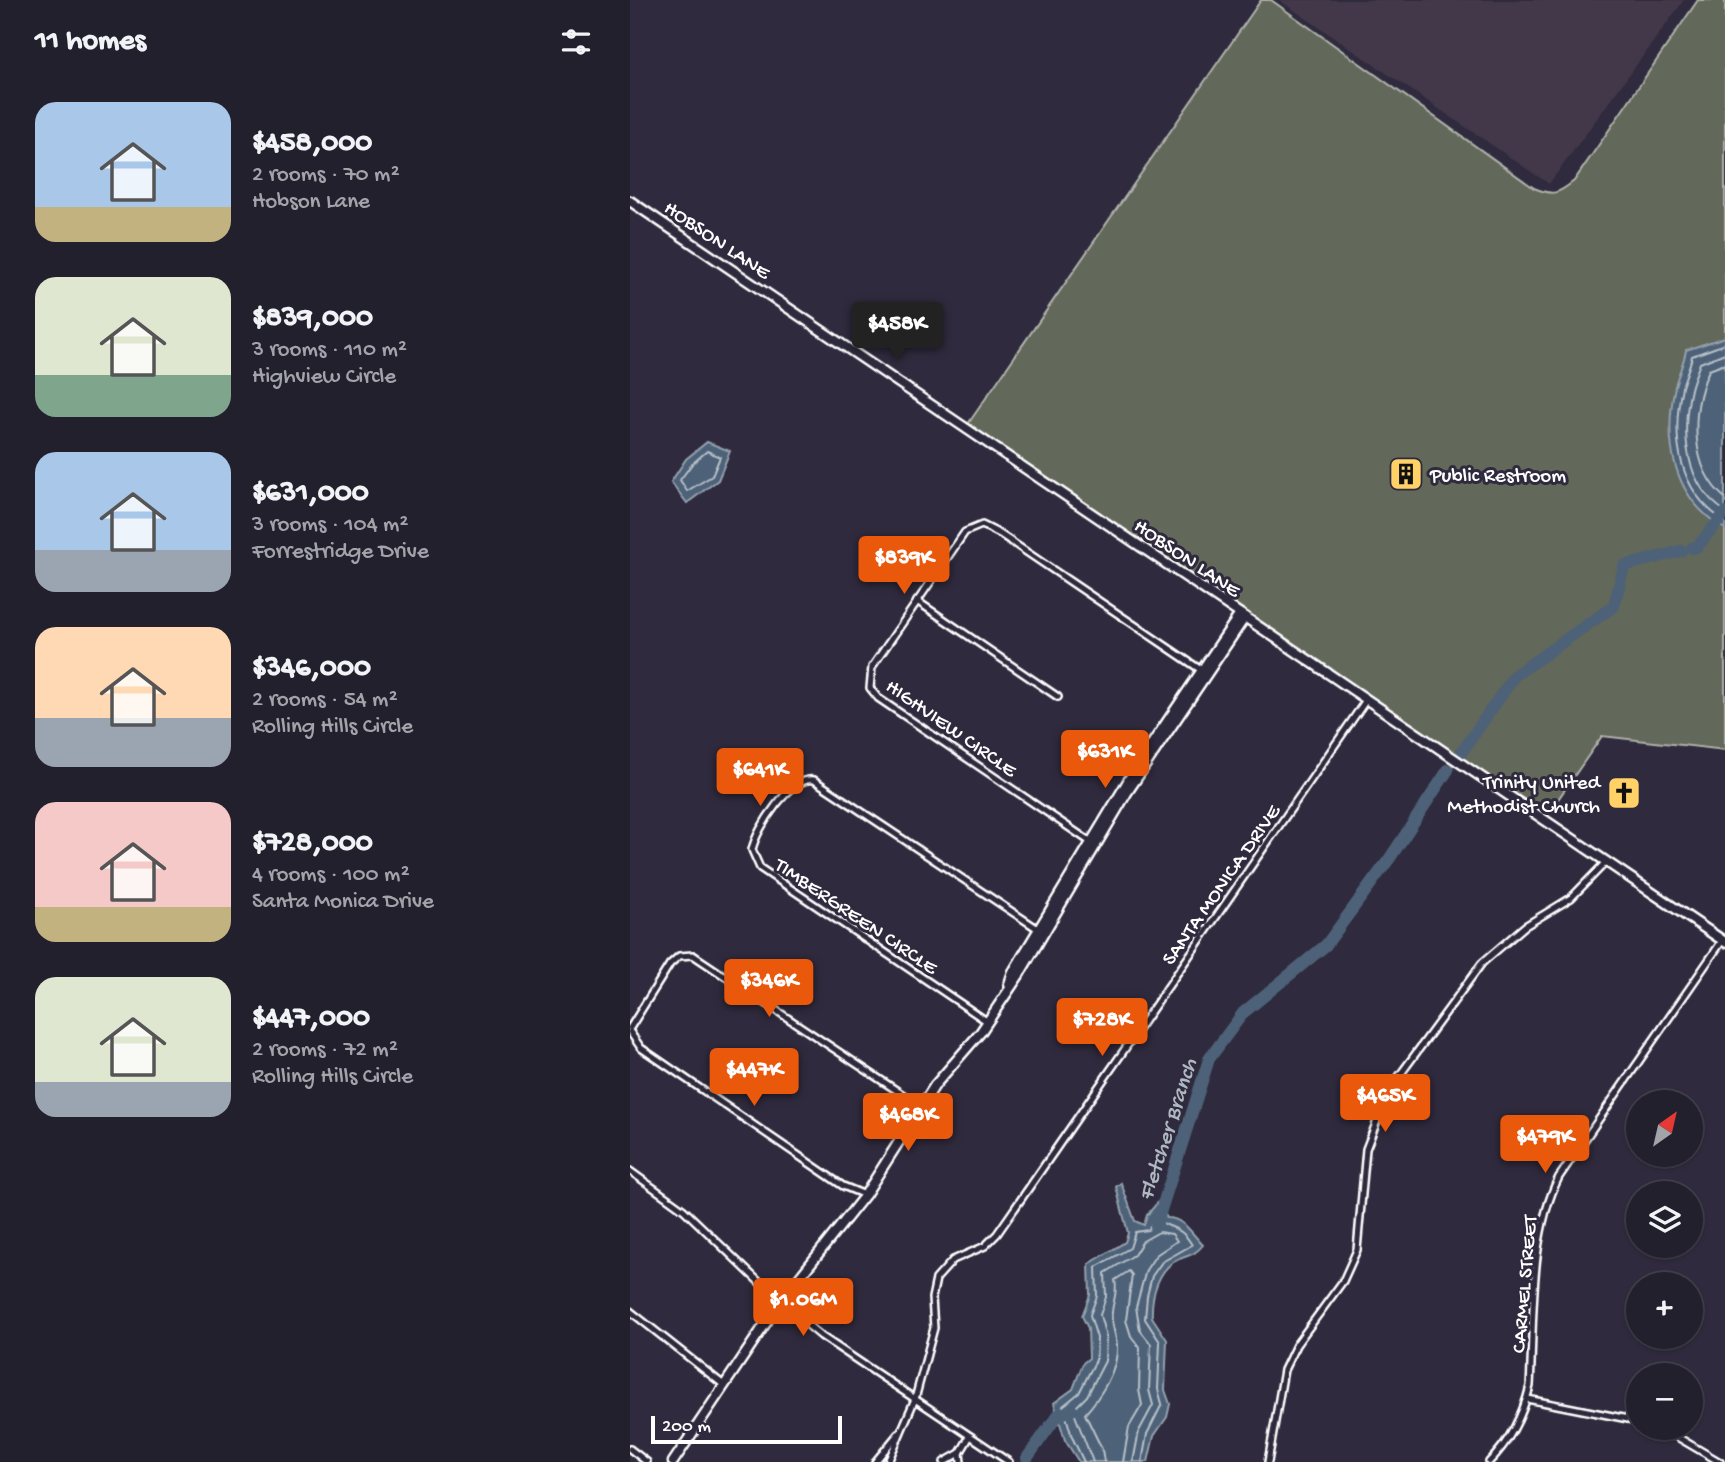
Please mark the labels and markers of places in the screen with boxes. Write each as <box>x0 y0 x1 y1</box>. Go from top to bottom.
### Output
pin: $458K <box>848 302 946 362</box>
building icon: Public Restroom <box>1387 455 1425 493</box>
place label: Public Restroom <box>1429 465 1566 490</box>
pin: $839K <box>855 536 953 596</box>
pin: $631K <box>1056 730 1154 790</box>
pin: $641K <box>711 748 809 808</box>
place label: Trinity United Methodist Church <box>1447 772 1602 821</box>
church icon: Trinity United Methodist Church <box>1605 774 1643 812</box>
pin: $346K <box>720 960 818 1019</box>
pin: $728K <box>1053 998 1151 1058</box>
pin: $447K <box>705 1048 803 1108</box>
pin: $465K <box>1336 1074 1434 1134</box>
pin: $468K <box>859 1094 957 1153</box>
pin: $479K <box>1496 1116 1594 1175</box>
pin: $1.06M <box>746 1278 860 1338</box>

